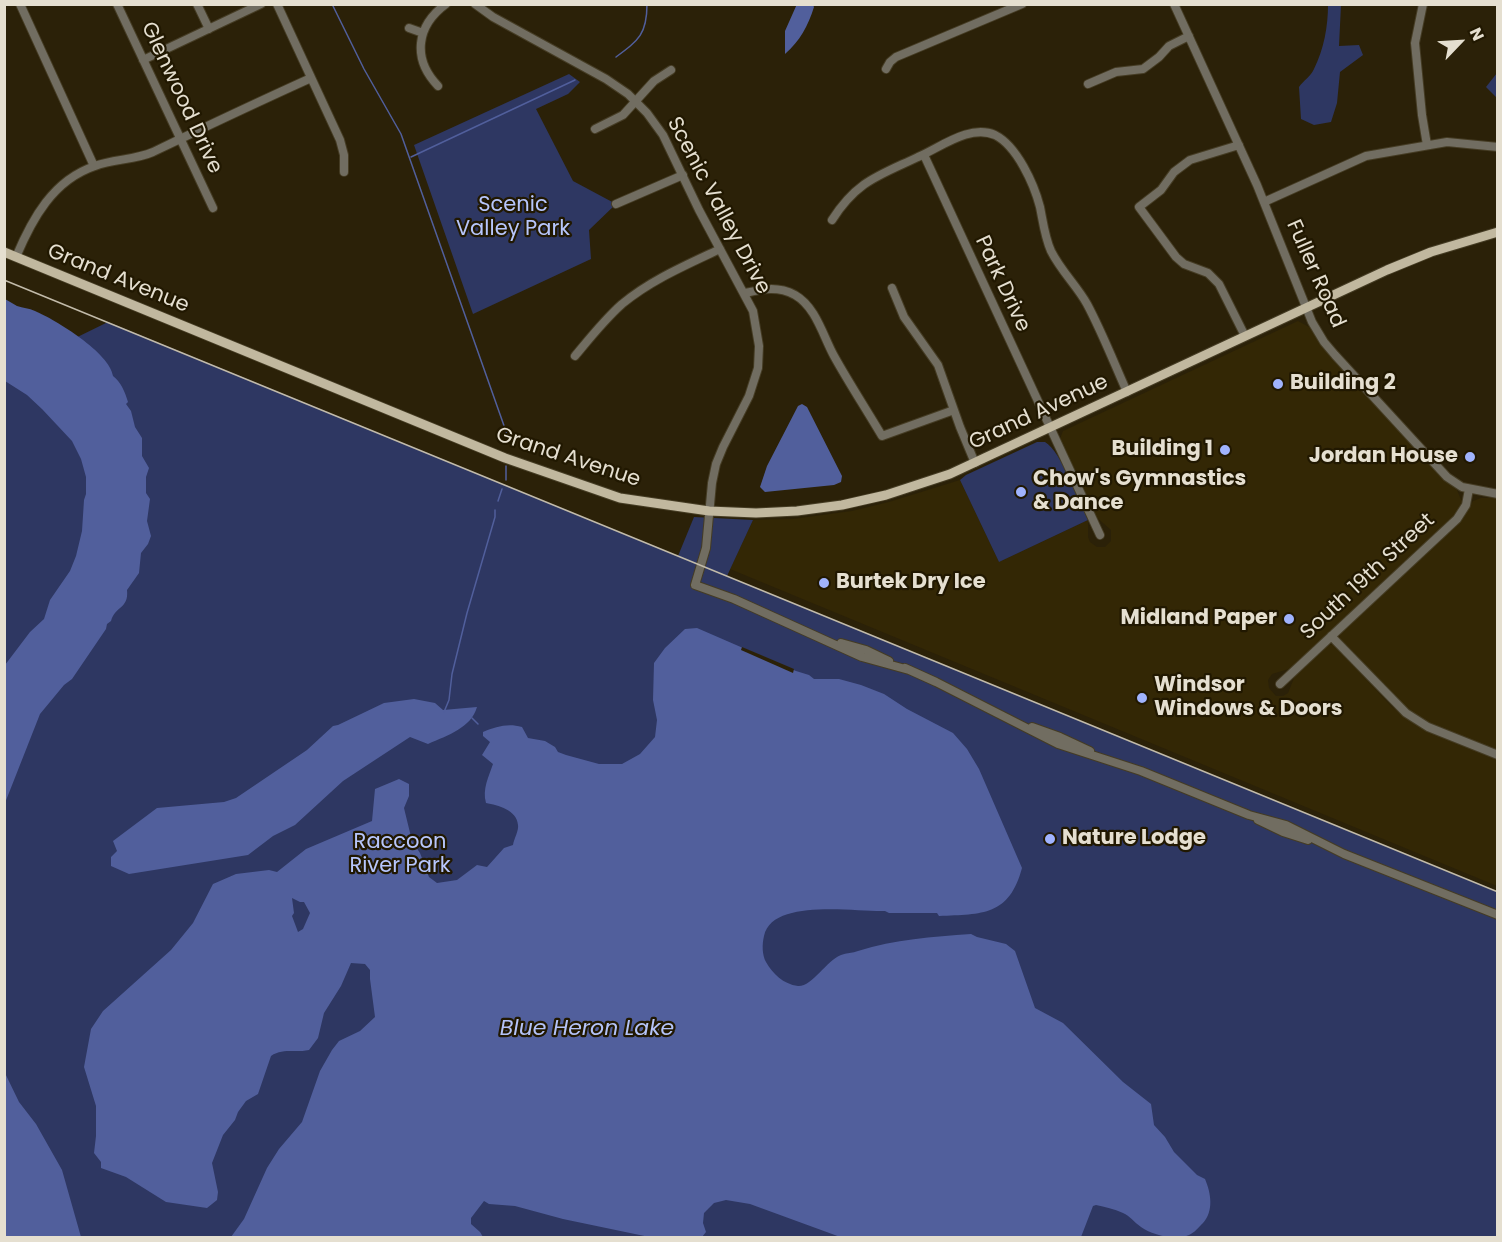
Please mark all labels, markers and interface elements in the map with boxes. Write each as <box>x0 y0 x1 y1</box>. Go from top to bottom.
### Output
north arrow <box>1430 12 1490 72</box>
street label: Glenwood Drive <box>135 18 227 178</box>
text: N <box>1464 24 1490 44</box>
street label: Scenic Valley Drive <box>661 113 775 299</box>
park label: Scenic Valley Park <box>456 193 570 243</box>
street label: Fuller Road <box>1280 216 1350 332</box>
street label: Park Drive <box>969 232 1035 336</box>
street label: Grand Avenue <box>44 239 192 319</box>
street label: Grand Avenue <box>965 370 1113 456</box>
place label: Building 2 <box>1290 371 1396 397</box>
marker: Building 2 <box>1271 377 1285 391</box>
street label: Grand Avenue <box>493 423 643 493</box>
place label: Building 1 <box>1111 437 1213 463</box>
marker: Building 1 <box>1218 443 1232 457</box>
place label: Jordan House <box>1309 444 1458 470</box>
marker: Jordan House <box>1463 450 1477 464</box>
place label: Chow's Gymnastics & Dance <box>1033 467 1246 517</box>
marker: Chow's Gymnastics & Dance <box>1014 485 1028 499</box>
street label: South 19th Street <box>1296 508 1440 646</box>
place label: Burtek Dry Ice <box>836 570 986 596</box>
marker: Burtek Dry Ice <box>817 576 831 590</box>
place label: Midland Paper <box>1120 606 1277 632</box>
marker: Midland Paper <box>1282 612 1296 626</box>
place label: Windsor Windows & Doors <box>1154 673 1342 723</box>
marker: Windsor Windows & Doors <box>1135 691 1149 705</box>
place label: Nature Lodge <box>1062 826 1206 852</box>
park label: Raccoon River Park <box>349 830 451 880</box>
marker: Nature Lodge <box>1043 832 1057 846</box>
water label: Blue Heron Lake <box>500 1016 674 1042</box>

